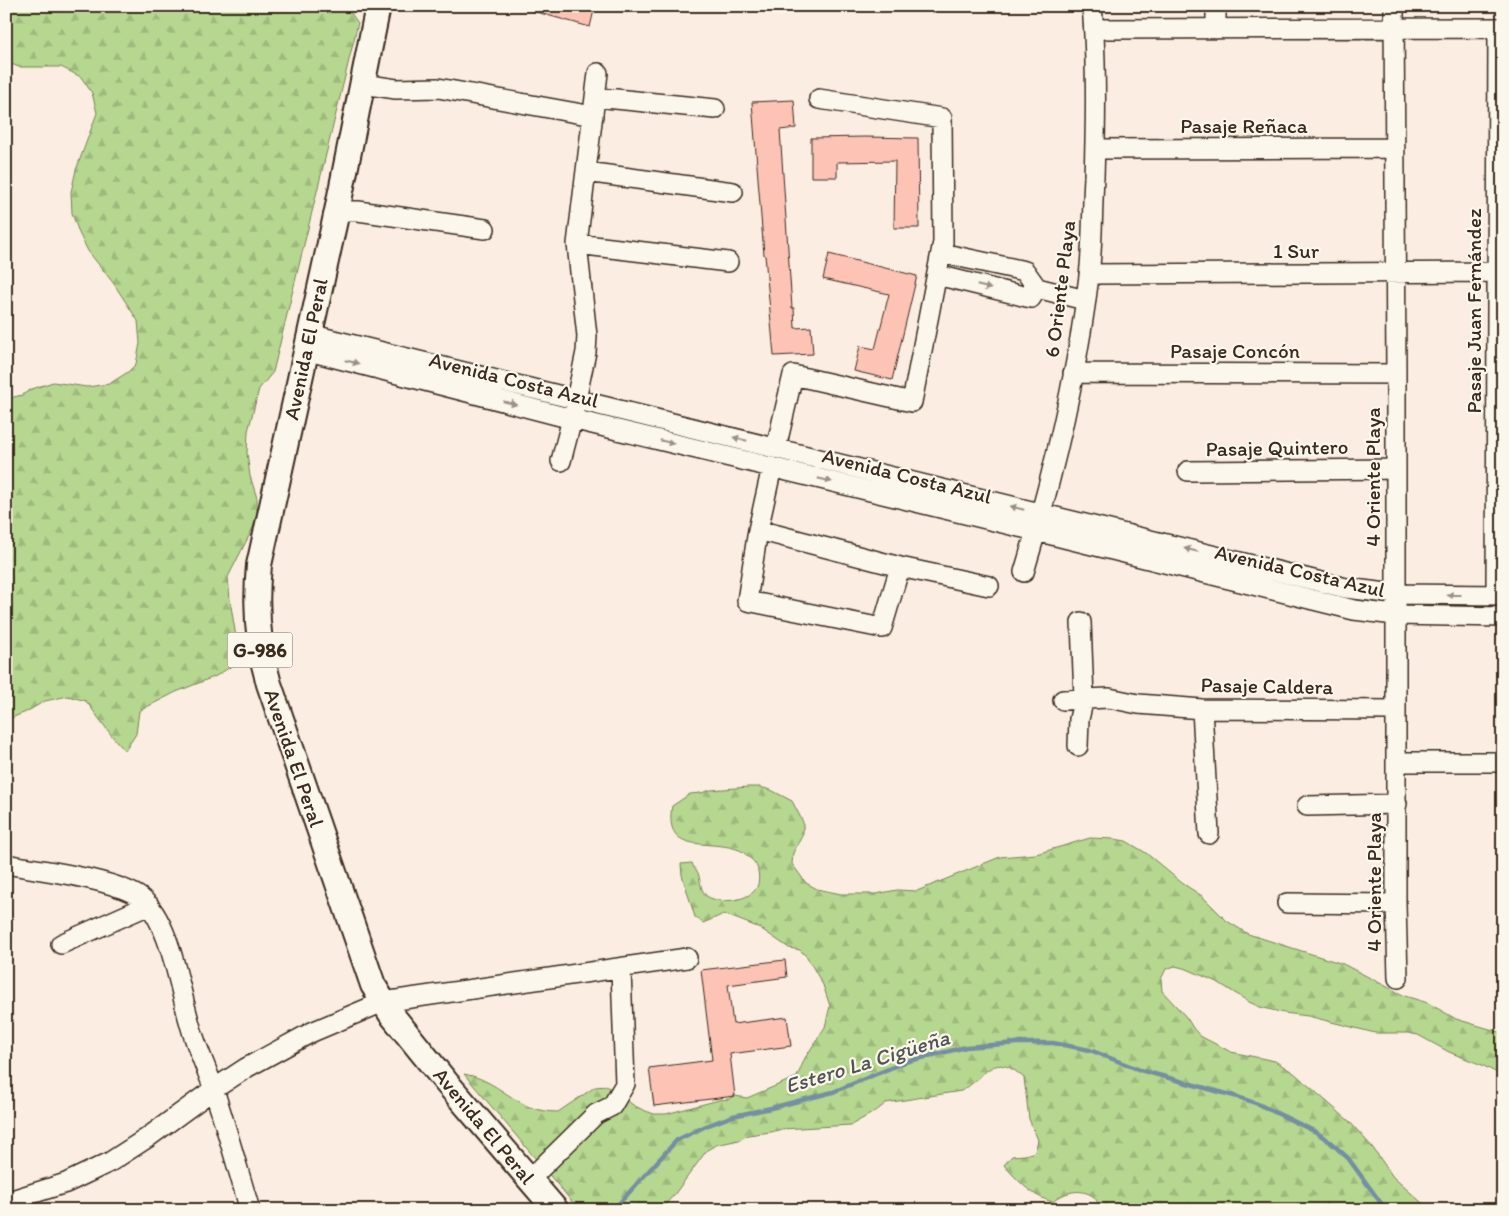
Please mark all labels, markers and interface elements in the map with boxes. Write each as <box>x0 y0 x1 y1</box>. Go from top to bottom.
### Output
street label: Pasaje Reñaca <box>1180 113 1308 138</box>
street label: Pasaje Juan Fernández <box>1461 208 1486 414</box>
street label: 6 Oriente Playa <box>1039 219 1080 359</box>
street label: 1 Sur <box>1273 238 1320 263</box>
street label: Avenida El Peral <box>278 276 333 422</box>
one-way arrow <box>977 283 992 291</box>
street label: Pasaje Concón <box>1170 338 1300 363</box>
street label: Avenida Costa Azul <box>427 346 602 413</box>
one-way arrow <box>345 358 360 366</box>
one-way arrow <box>502 399 517 407</box>
street label: 4 Oriente Playa <box>1360 407 1385 547</box>
street label: Pasaje Quintero <box>1205 434 1349 461</box>
one-way arrow <box>732 435 747 443</box>
one-way arrow <box>660 438 675 446</box>
street label: Avenida Costa Azul <box>820 442 995 509</box>
one-way arrow <box>818 476 833 484</box>
one-way arrow <box>1009 504 1024 512</box>
street label: Avenida Costa Azul <box>1213 539 1388 602</box>
one-way arrow <box>1184 546 1199 554</box>
one-way arrow <box>1446 591 1462 599</box>
road number: G-986 <box>228 632 292 668</box>
street label: Pasaje Caldera <box>1200 672 1334 699</box>
street label: Avenida El Peral <box>259 686 330 830</box>
street label: 4 Oriente Playa <box>1361 812 1386 952</box>
water label: Estero La Cigüeña <box>782 1023 953 1099</box>
street label: Avenida El Peral <box>428 1062 540 1189</box>

